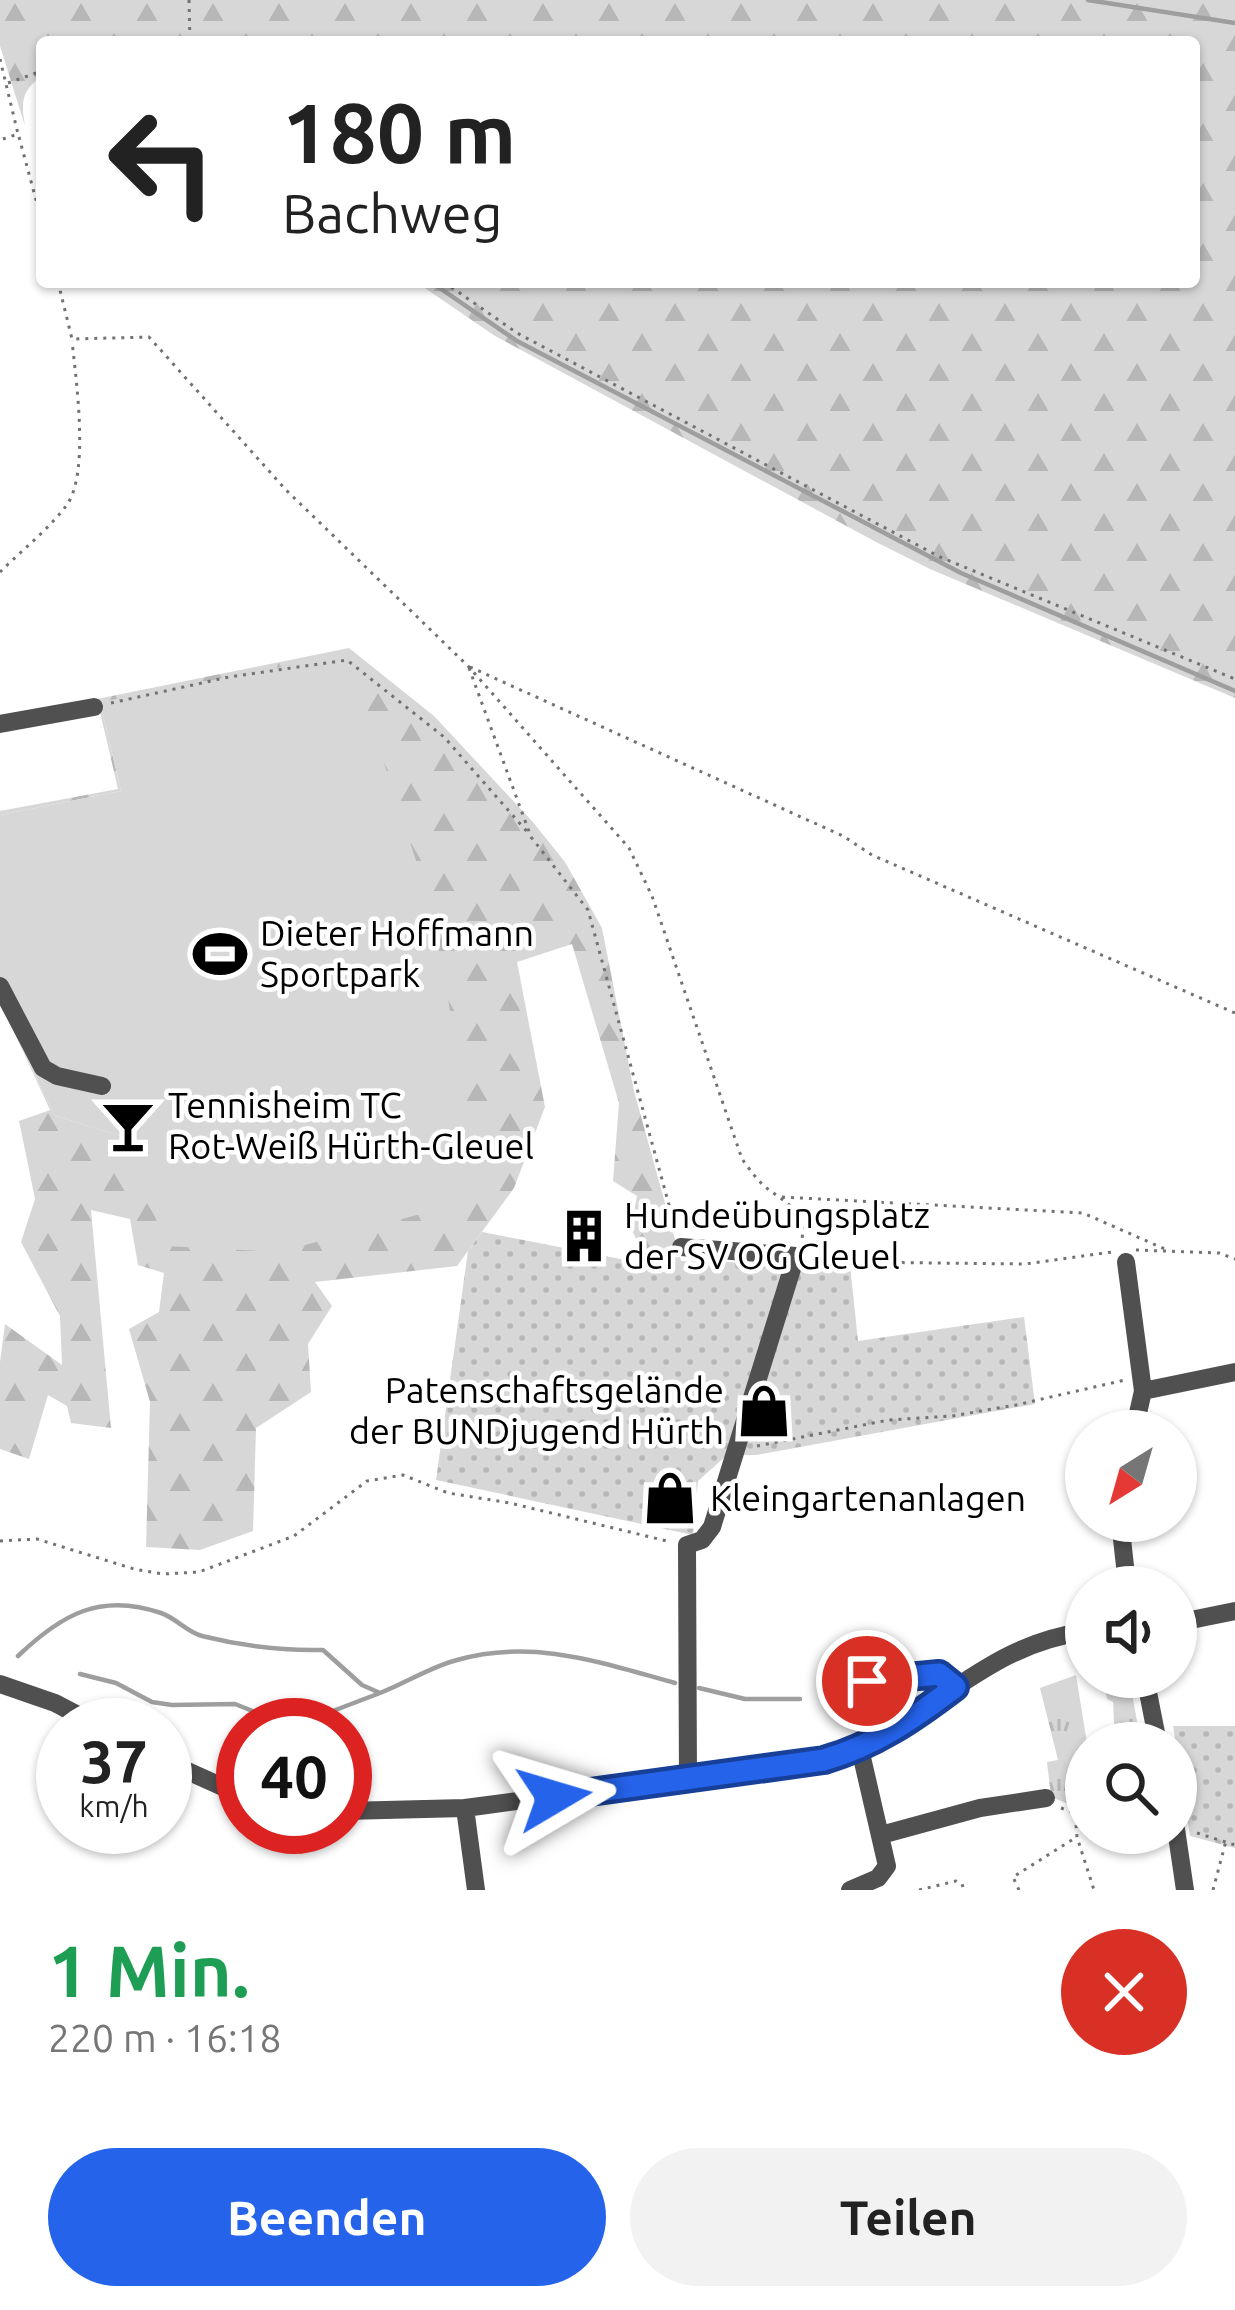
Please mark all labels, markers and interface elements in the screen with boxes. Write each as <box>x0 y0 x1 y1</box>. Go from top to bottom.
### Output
icon: left <box>84 84 240 240</box>
text: 180 m <box>282 85 516 179</box>
text: Bachweg <box>282 183 503 243</box>
place label: Dieter Hoffmann Sportpark <box>260 912 534 994</box>
sports icon: Dieter Hoffmann Sportpark <box>191 925 249 983</box>
place label: Tennisheim TC Rot-Weiß Hürth-Gleuel <box>168 1084 534 1166</box>
bar icon: Tennisheim TC Rot-Weiß Hürth-Gleuel <box>99 1097 157 1155</box>
place label: Hundeübungsplatz der SV OG Gleuel <box>624 1194 930 1276</box>
building icon: Hundeübungsplatz der SV OG Gleuel <box>555 1207 613 1265</box>
place label: Patenschaftsgelände der BUNDjugend Hürth <box>349 1369 724 1451</box>
shop icon: Patenschaftsgelände der BUNDjugend Hürth <box>735 1382 793 1440</box>
north arrow <box>1065 1410 1197 1542</box>
map controls <box>1065 1410 1197 1854</box>
shop icon: Kleingartenanlagen <box>641 1469 699 1527</box>
place label: Kleingartenanlagen <box>710 1477 1026 1518</box>
button: sound <box>1065 1566 1197 1698</box>
pin <box>816 1630 918 1732</box>
icon: arrive <box>834 1648 900 1714</box>
speed limit sign: 40 <box>216 1698 372 1854</box>
button: search <box>1065 1722 1197 1854</box>
text: 37 <box>80 1727 148 1794</box>
position arrow <box>491 1734 617 1860</box>
text: km/h <box>79 1789 149 1823</box>
button: close <box>1061 1929 1187 2055</box>
text: 1 Min. <box>48 1930 250 2011</box>
text: 220 m · 16:18 <box>48 2016 282 2059</box>
button: Beenden <box>48 2148 606 2286</box>
button: Teilen <box>630 2148 1187 2286</box>

